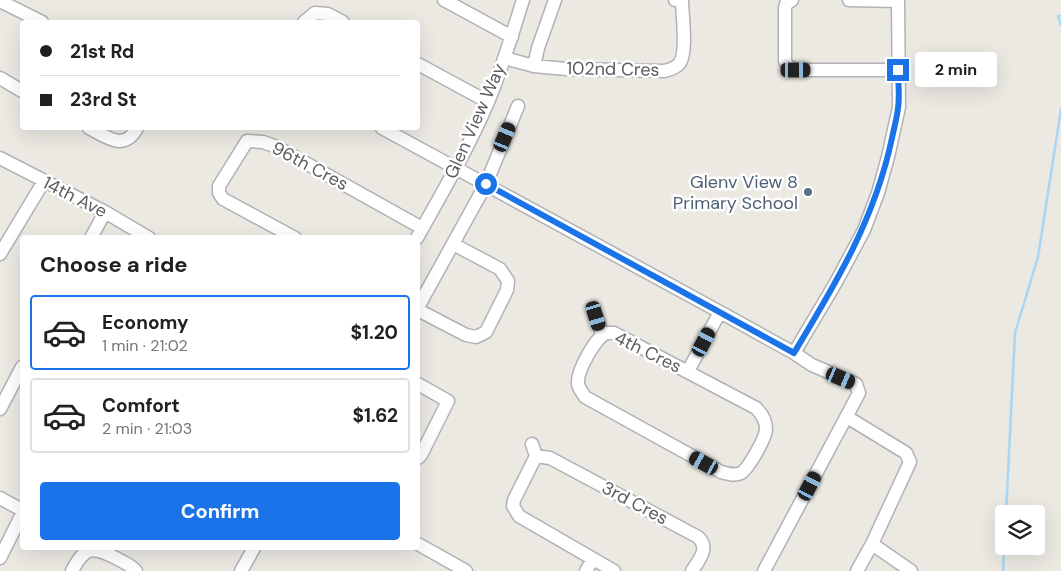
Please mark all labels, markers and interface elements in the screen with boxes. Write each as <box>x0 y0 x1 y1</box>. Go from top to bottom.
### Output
text: 21st Rd <box>70 39 134 64</box>
callout: 2 min <box>916 52 998 88</box>
street label: 102nd Cres <box>566 56 660 82</box>
route end <box>887 59 909 81</box>
text: 2 min <box>935 59 977 80</box>
street label: Glen View Way <box>439 60 511 182</box>
car <box>781 63 811 78</box>
text: 23rd St <box>70 87 137 112</box>
car <box>492 120 517 154</box>
street label: 96th Cres <box>268 136 352 196</box>
place label: Glenv View 8 Primary School <box>673 170 798 215</box>
street label: 14th Ave <box>39 171 111 223</box>
route start <box>475 173 497 195</box>
marker: Glenv View 8 Primary School <box>802 186 814 198</box>
text: Choose a ride <box>40 250 188 279</box>
car <box>584 299 607 333</box>
icon: car <box>42 310 87 355</box>
text: Economy <box>102 310 189 335</box>
text: $1.20 <box>351 320 398 345</box>
car <box>690 325 717 359</box>
street label: 4th Cres <box>611 326 685 378</box>
text: 1 min · 21:02 <box>102 335 188 356</box>
car <box>824 365 857 391</box>
icon: car <box>42 393 87 438</box>
text: Comfort <box>102 393 180 418</box>
text: $1.62 <box>353 403 398 428</box>
text: 2 min · 21:03 <box>102 418 192 439</box>
car <box>687 449 720 477</box>
car <box>796 469 823 503</box>
street label: 3rd Cres <box>598 476 672 530</box>
button: Confirm <box>40 482 400 540</box>
map controls <box>995 505 1045 555</box>
button: layers <box>995 505 1045 555</box>

